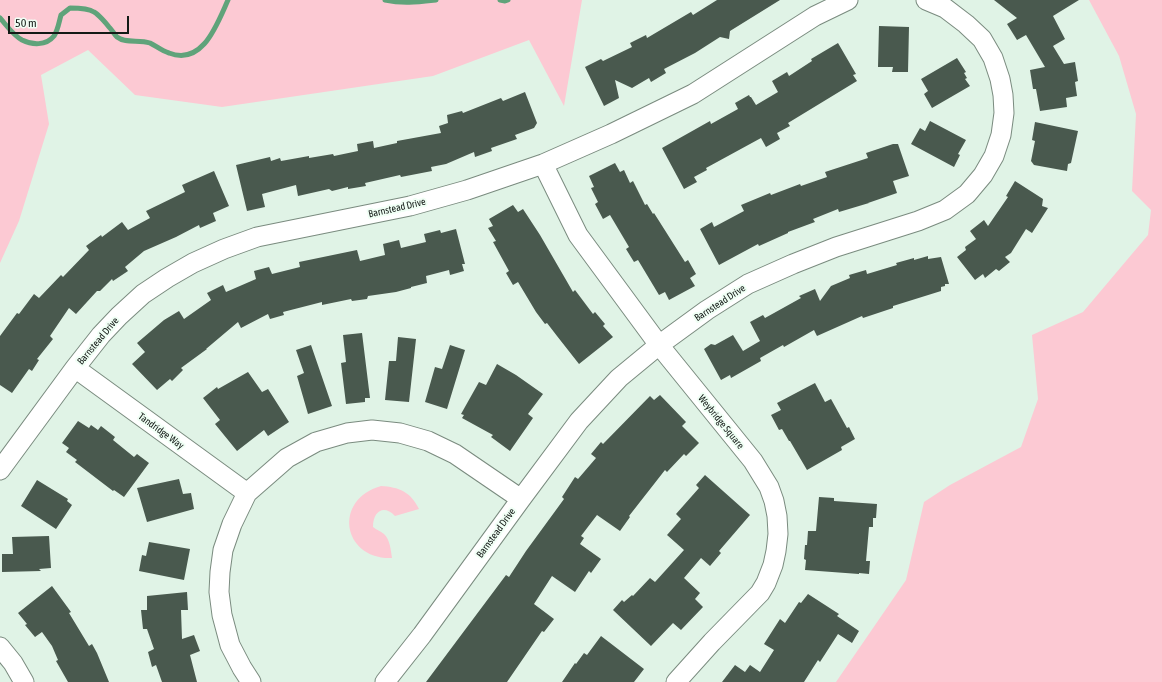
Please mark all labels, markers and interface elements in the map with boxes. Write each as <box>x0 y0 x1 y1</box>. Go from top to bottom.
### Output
scale bar <box>10 8 131 34</box>
text: 50 m <box>15 16 37 30</box>
street label: Barnstead Drive <box>367 196 427 220</box>
street label: Barnstead Drive <box>692 282 748 324</box>
street label: Barnstead Drive <box>75 315 121 367</box>
street label: Weybridge Square <box>696 393 746 451</box>
street label: Tandridge Way <box>136 410 186 452</box>
street label: Barnstead Drive <box>474 506 518 560</box>

